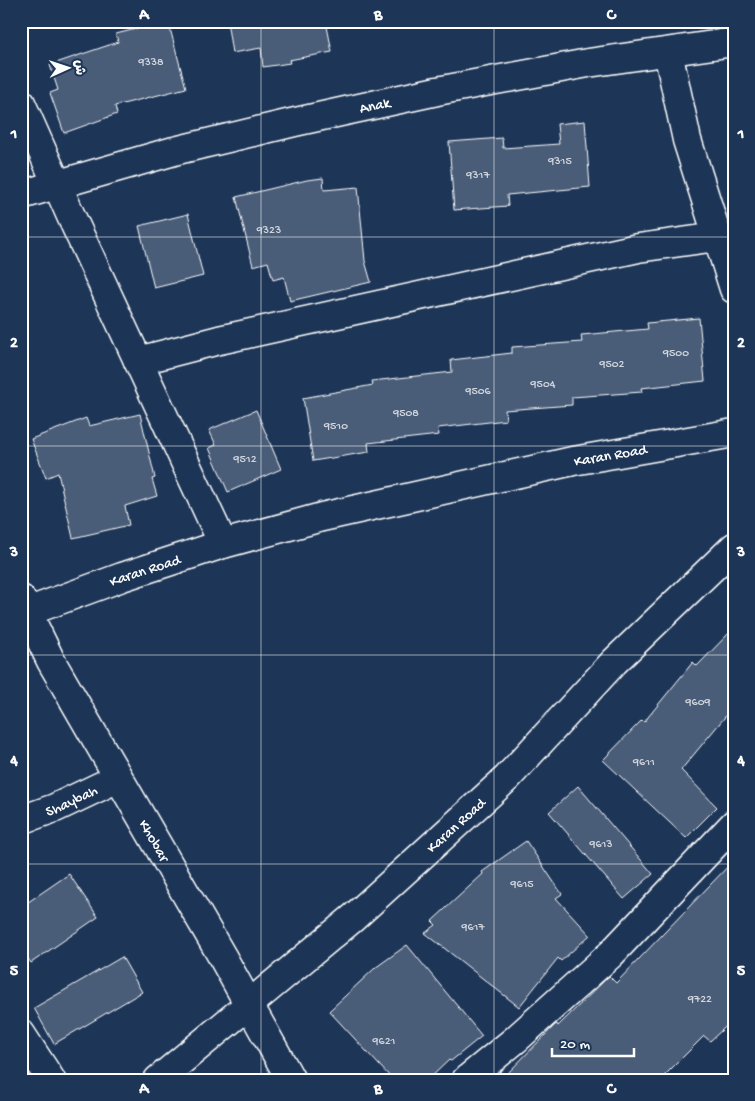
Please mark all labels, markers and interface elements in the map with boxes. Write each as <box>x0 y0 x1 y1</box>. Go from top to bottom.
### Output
text: A <box>138 7 150 26</box>
text: B <box>373 7 383 26</box>
text: C <box>606 7 617 26</box>
north arrow <box>42 42 92 92</box>
house number: 9338 <box>137 56 164 70</box>
text: ش <box>70 59 87 76</box>
street label: Anak <box>358 94 393 119</box>
text: 1 <box>10 126 17 145</box>
text: 1 <box>737 126 744 145</box>
house number: 9315 <box>547 155 572 169</box>
house number: 9317 <box>465 169 490 183</box>
house number: 9323 <box>256 224 281 238</box>
text: 2 <box>10 335 18 354</box>
text: 2 <box>737 335 745 354</box>
house number: 9500 <box>662 347 689 361</box>
house number: 9502 <box>598 358 625 372</box>
house number: 9504 <box>530 378 556 392</box>
house number: 9506 <box>464 385 492 399</box>
house number: 9508 <box>392 407 419 421</box>
house number: 9510 <box>323 420 348 434</box>
street label: Karan Road <box>573 441 650 472</box>
house number: 9512 <box>232 453 257 467</box>
text: 3 <box>9 544 18 563</box>
text: 3 <box>736 544 745 563</box>
street label: Karan Road <box>107 551 184 592</box>
house number: 9609 <box>685 696 710 710</box>
text: 4 <box>9 753 18 772</box>
text: 4 <box>736 753 745 772</box>
house number: 9611 <box>632 756 655 770</box>
street label: Shaybah <box>44 782 101 822</box>
street label: Karan Road <box>423 794 491 858</box>
street label: Khobar <box>134 817 173 867</box>
house number: 9613 <box>588 838 613 852</box>
house number: 9615 <box>509 878 534 892</box>
house number: 9617 <box>460 921 485 935</box>
text: 5 <box>10 963 19 982</box>
text: 5 <box>737 963 746 982</box>
house number: 9722 <box>687 993 712 1007</box>
scale bar <box>552 1026 635 1058</box>
house number: 9621 <box>372 1035 396 1049</box>
text: 20 m <box>560 1036 590 1054</box>
text: A <box>138 1081 150 1100</box>
text: B <box>373 1081 383 1100</box>
text: C <box>606 1081 617 1100</box>

